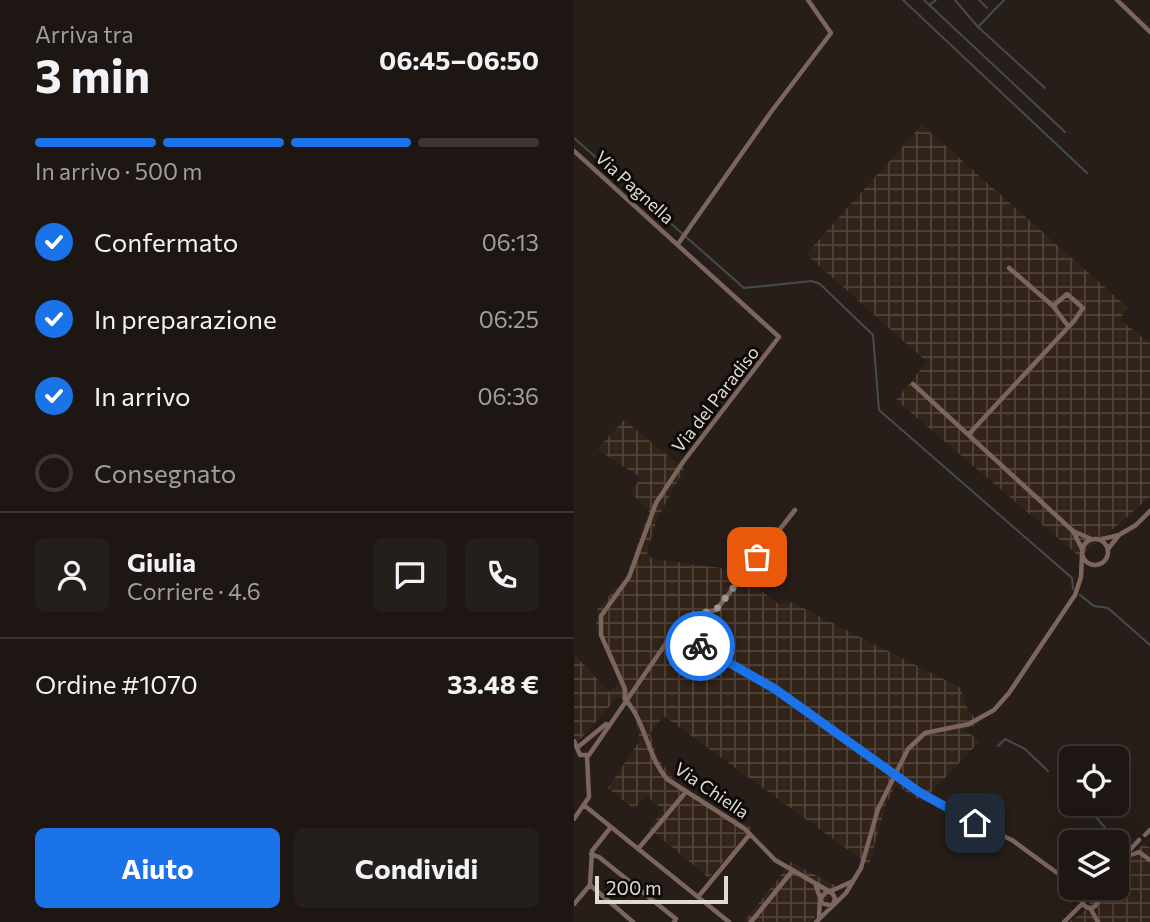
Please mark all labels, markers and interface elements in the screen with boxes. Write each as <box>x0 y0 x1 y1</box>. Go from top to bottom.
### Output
text: Arriva tra <box>35 20 134 48</box>
text: 06:45–06:50 <box>379 44 539 75</box>
text: 3 min <box>35 46 150 102</box>
street label: Via Pagnella <box>591 146 679 228</box>
text: In arrivo · 500 m <box>35 157 202 185</box>
icon: check <box>35 223 73 261</box>
text: Confermato <box>94 226 238 257</box>
text: 06:13 <box>482 228 539 256</box>
icon: check <box>35 300 73 338</box>
text: In preparazione <box>94 303 277 334</box>
text: 06:25 <box>479 305 539 333</box>
street label: Via del Paradiso <box>667 341 763 457</box>
icon: check <box>35 377 73 415</box>
text: In arrivo <box>94 380 191 411</box>
text: 06:36 <box>478 382 539 410</box>
text: Consegnato <box>94 457 236 488</box>
pin <box>727 527 787 587</box>
button: person <box>35 538 109 612</box>
button: chat <box>373 538 447 612</box>
button: phone <box>465 538 539 612</box>
icon: bag <box>738 538 776 576</box>
text: Giulia <box>127 546 196 577</box>
text: Corriere · 4.6 <box>127 577 261 605</box>
courier <box>665 611 735 681</box>
icon: bike <box>681 627 719 665</box>
text: Ordine #1070 <box>35 668 198 699</box>
text: 33.48 € <box>447 668 539 699</box>
map controls <box>1059 746 1129 900</box>
button: locate <box>1059 746 1129 816</box>
street label: Via Chiella <box>671 757 753 823</box>
pin <box>945 793 1005 853</box>
icon: home <box>956 804 994 842</box>
button: Aiuto <box>35 828 280 908</box>
button: Condividi <box>294 828 539 908</box>
button: layers <box>1059 830 1129 900</box>
scale bar <box>595 873 728 905</box>
text: 200 m <box>606 876 662 899</box>

